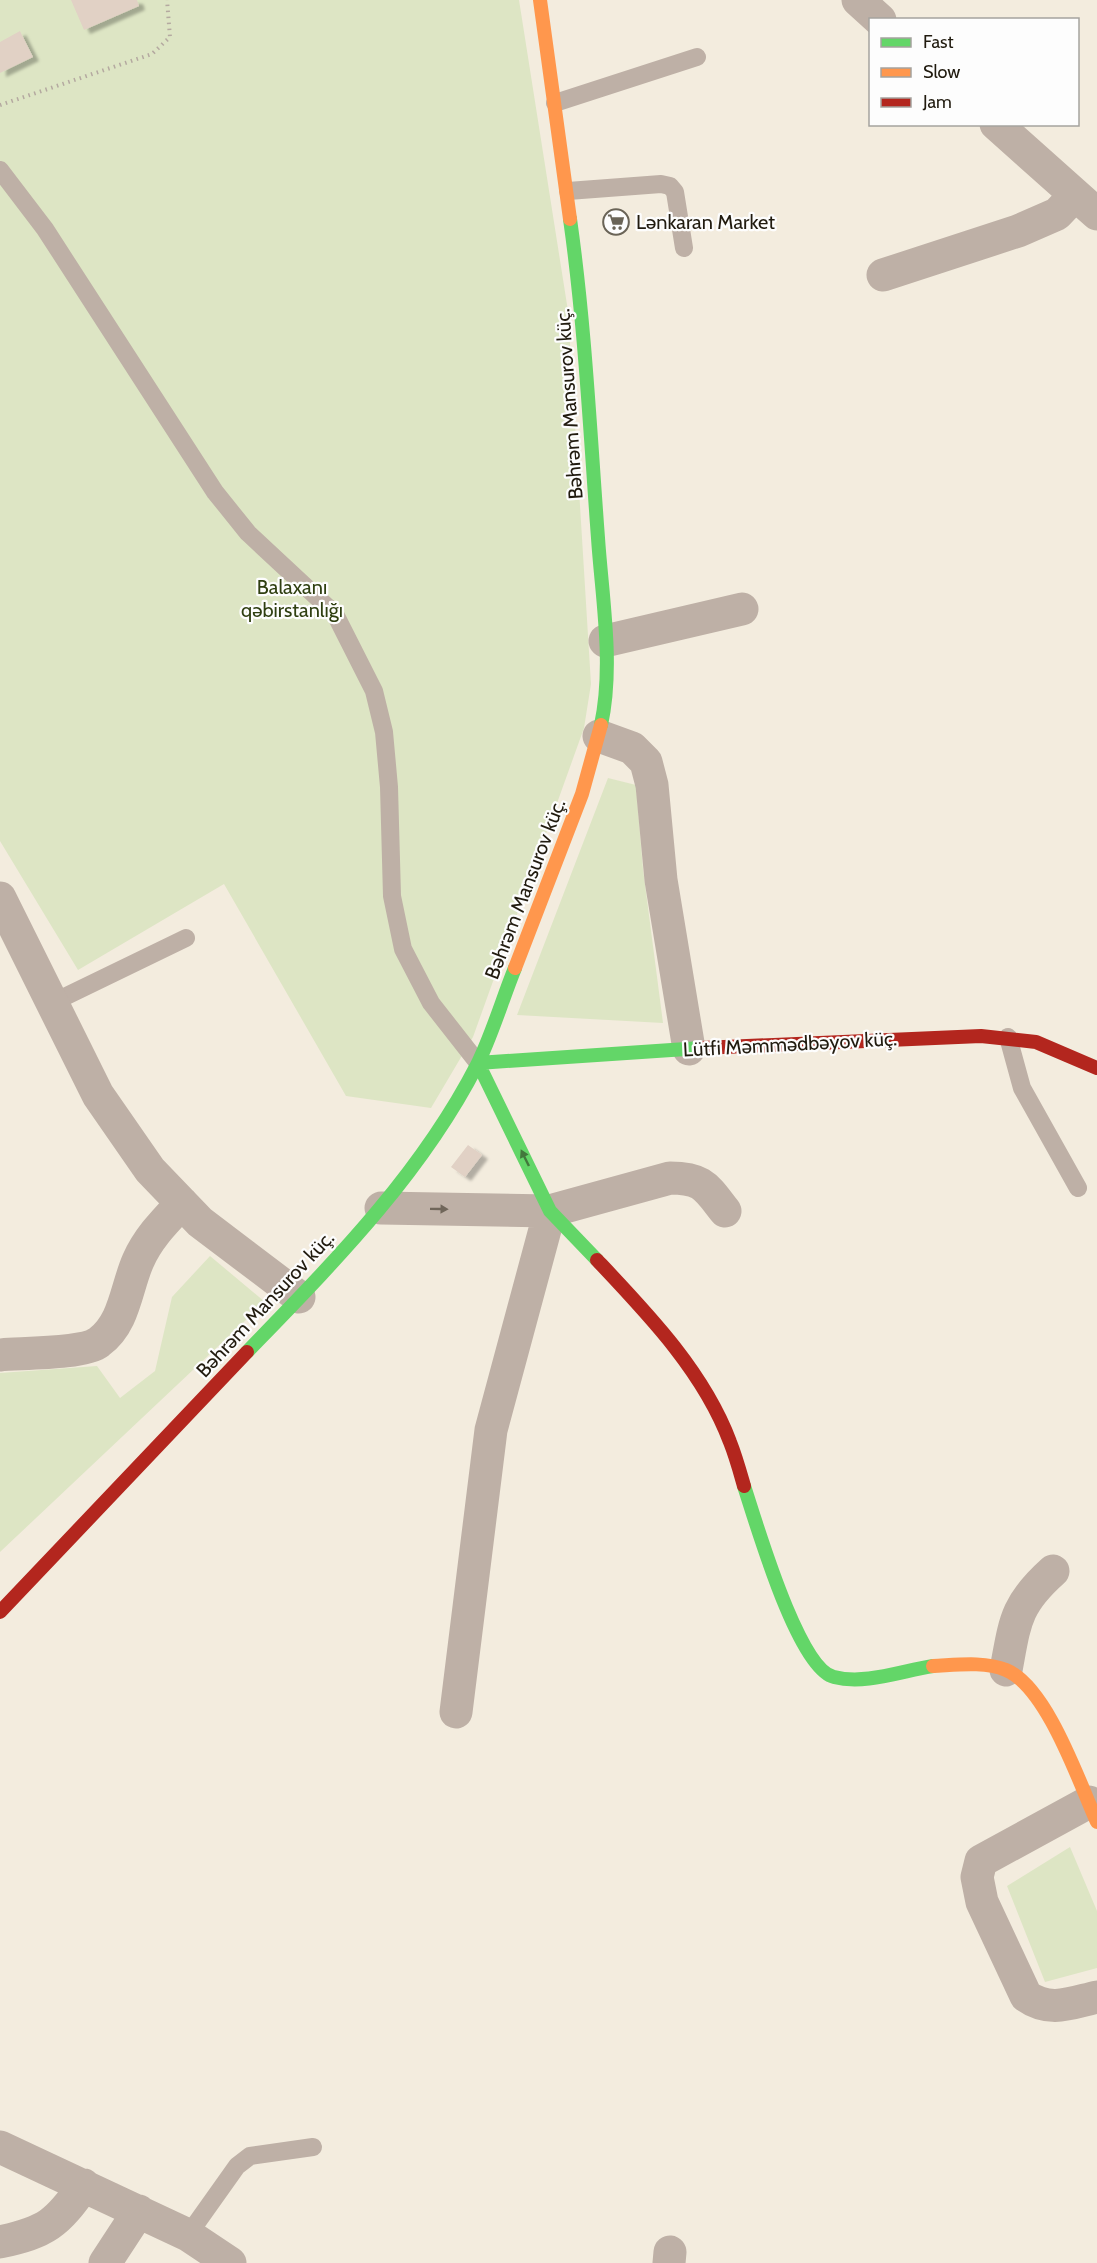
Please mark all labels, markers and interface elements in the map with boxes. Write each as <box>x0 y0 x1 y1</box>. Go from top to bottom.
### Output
legend <box>869 18 1079 126</box>
text: Fast <box>923 31 954 53</box>
text: Slow <box>923 61 960 83</box>
text: Jam <box>922 91 952 113</box>
supermarket icon: Lənkaran Market <box>601 207 631 237</box>
place label: Lənkaran Market <box>636 210 775 234</box>
street label: Bəhrəm Mansurov küç. <box>550 308 588 500</box>
park label: Balaxanı qəbirstanlığı <box>241 575 343 622</box>
street label: Bəhrəm Mansurov küç. <box>480 795 570 983</box>
street label: Lütfi Məmmədbəyov küç. <box>682 1026 898 1062</box>
one-way arrow <box>520 1150 529 1167</box>
one-way arrow <box>430 1204 449 1214</box>
street label: Bəhrəm Mansurov küç. <box>191 1226 339 1382</box>

